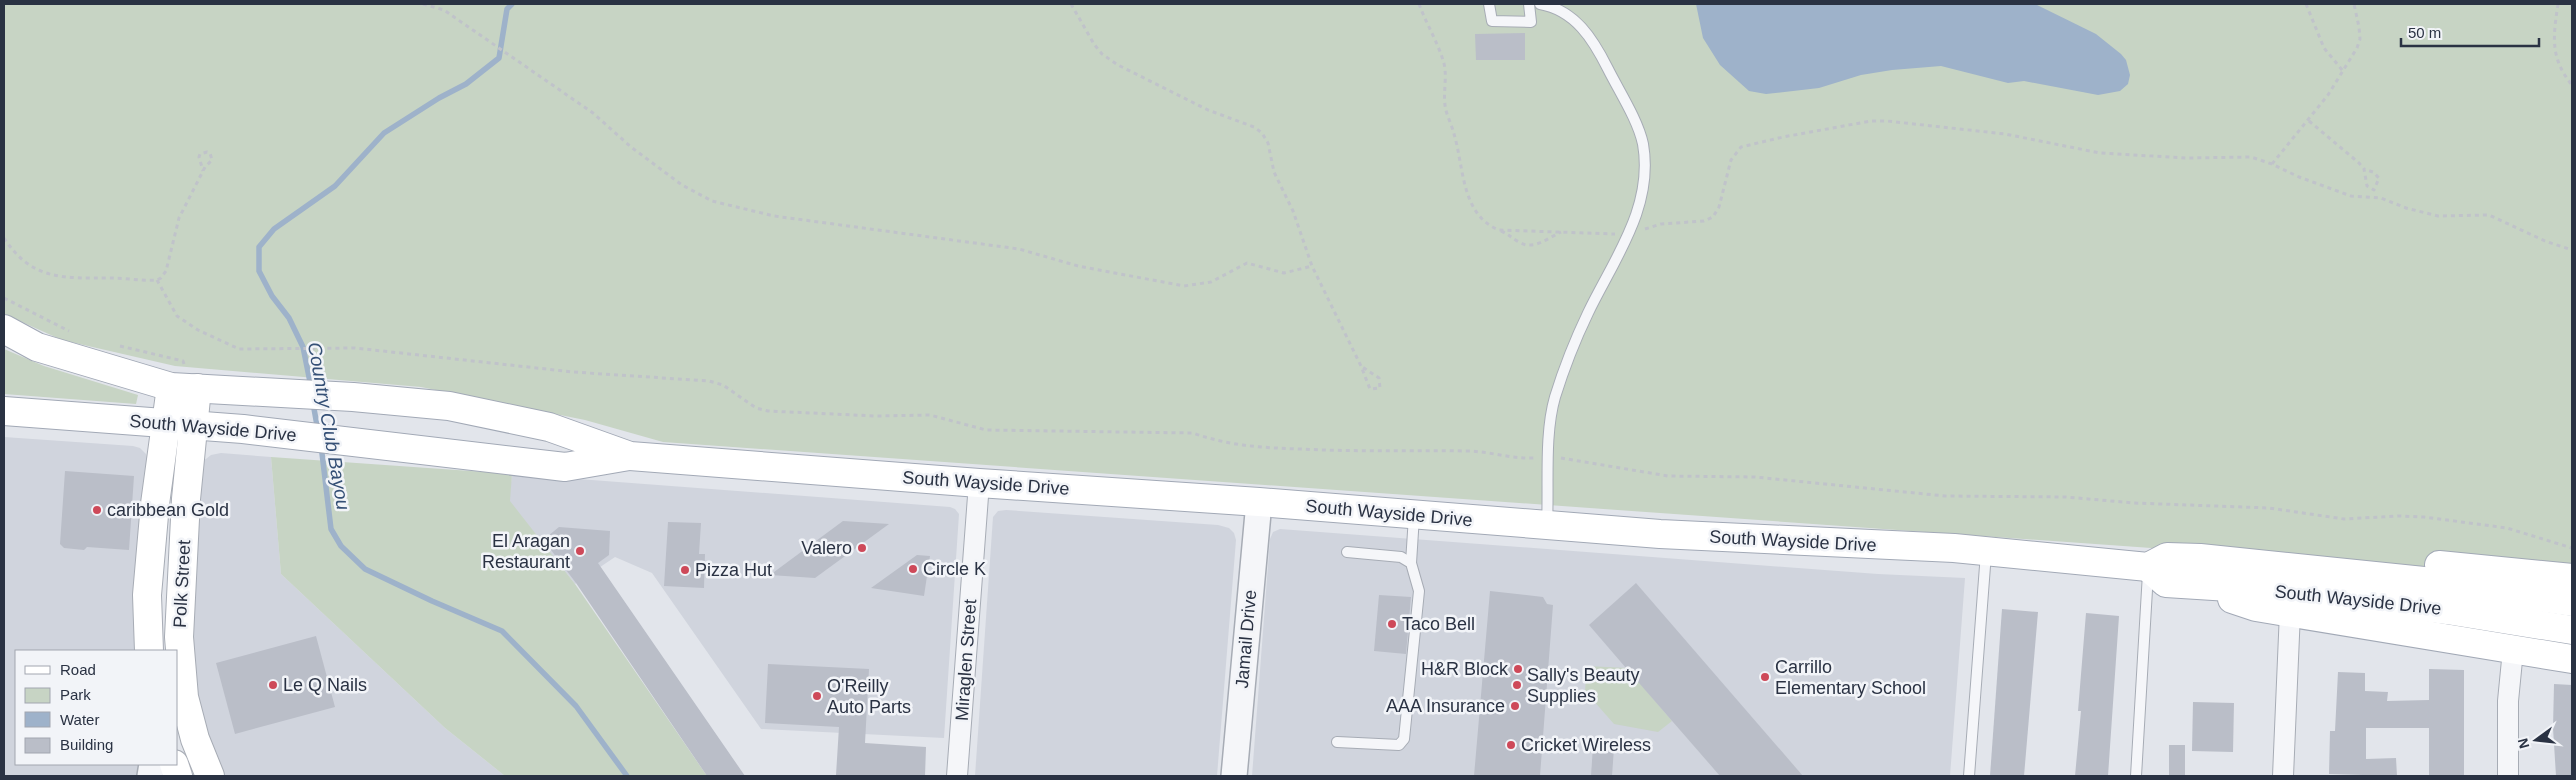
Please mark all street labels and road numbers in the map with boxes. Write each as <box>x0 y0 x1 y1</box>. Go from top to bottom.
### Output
street label: South Wayside Drive <box>129 411 297 445</box>
street label: South Wayside Drive <box>902 467 1070 499</box>
street label: South Wayside Drive <box>1305 496 1473 530</box>
street label: South Wayside Drive <box>1709 527 1877 555</box>
street label: Polk Street <box>170 540 194 628</box>
street label: South Wayside Drive <box>2274 581 2442 619</box>
street label: Jamail Drive <box>1232 589 1260 689</box>
street label: Miraglen Street <box>952 598 980 722</box>

